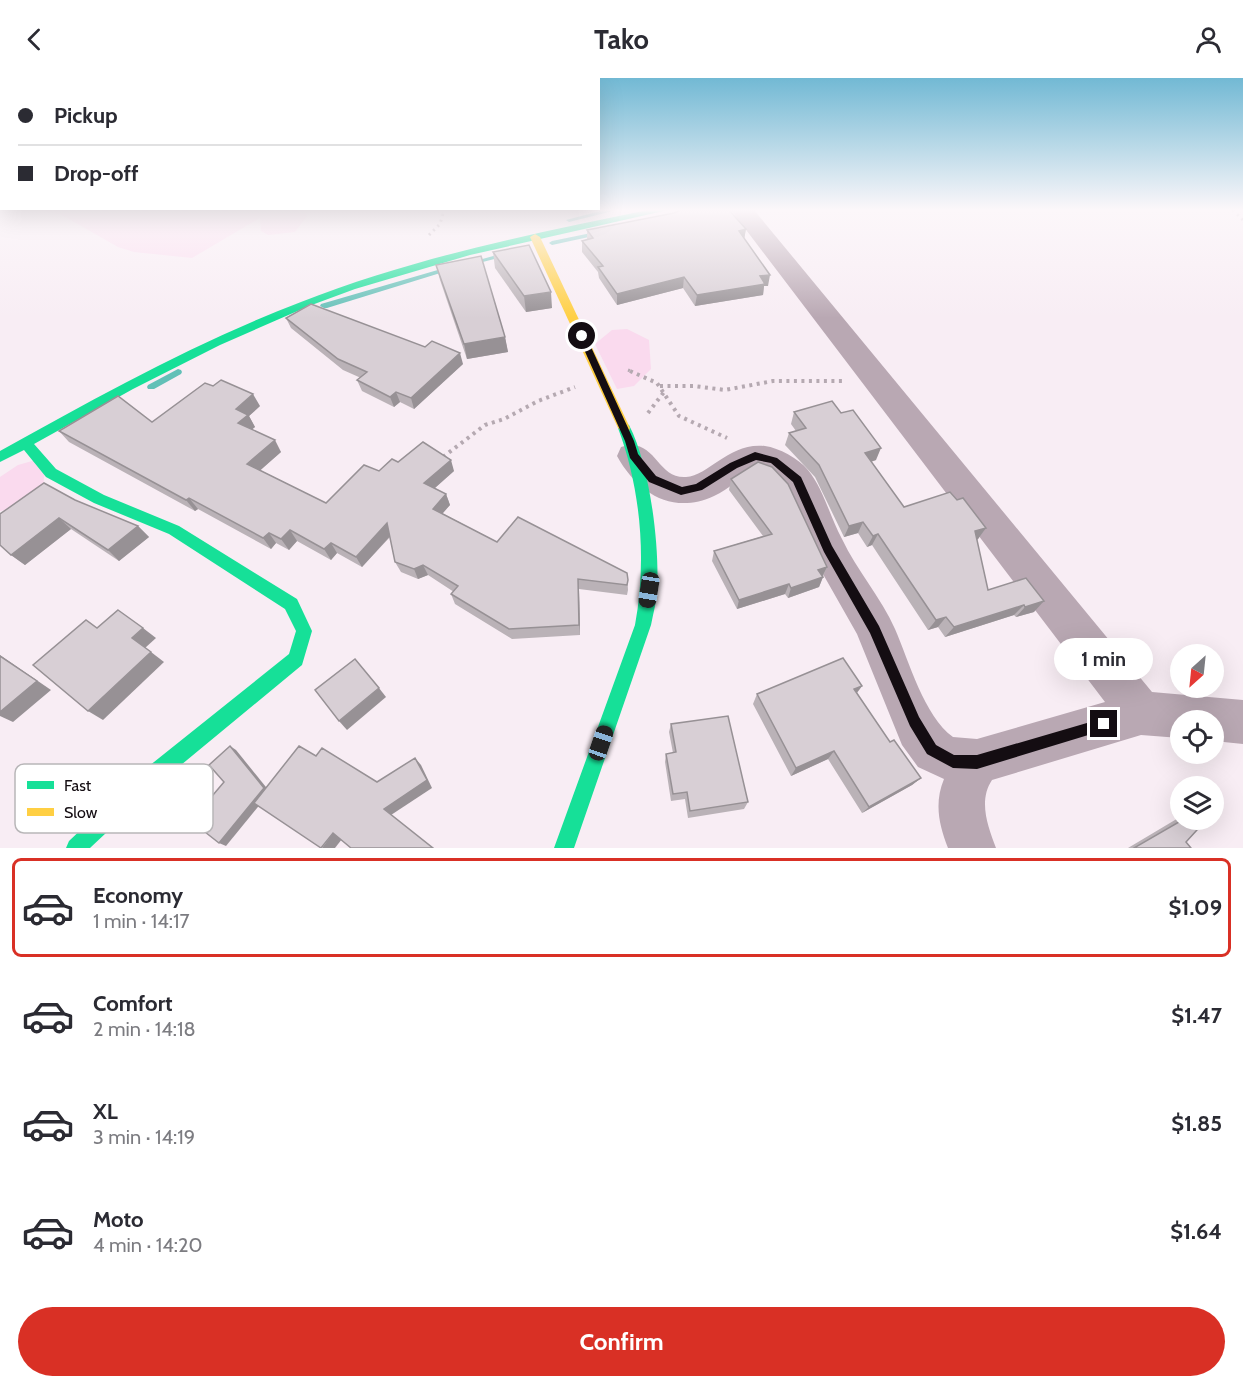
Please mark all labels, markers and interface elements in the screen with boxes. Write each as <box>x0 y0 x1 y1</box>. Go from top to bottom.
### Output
icon: back <box>18 23 51 56</box>
text: Tako <box>594 23 649 56</box>
icon: person <box>1192 23 1225 56</box>
text: Pickup <box>54 102 118 129</box>
text: Drop-off <box>54 160 138 187</box>
route start <box>568 322 595 349</box>
car <box>637 571 661 609</box>
callout: 1 min <box>1054 637 1154 679</box>
north arrow <box>1170 644 1224 698</box>
map controls <box>1170 644 1224 830</box>
text: 1 min <box>1081 647 1126 671</box>
route end <box>1090 710 1117 737</box>
button: locate <box>1170 710 1224 764</box>
car <box>587 723 615 763</box>
legend <box>15 764 213 833</box>
text: Fast <box>64 776 92 795</box>
button: layers <box>1170 776 1224 830</box>
text: Slow <box>64 803 98 822</box>
icon: car <box>21 881 75 935</box>
text: Economy <box>93 882 183 909</box>
text: $1.09 <box>1169 894 1222 921</box>
text: 1 min · 14:17 <box>93 909 190 933</box>
icon: car <box>21 989 75 1043</box>
text: Comfort <box>93 990 172 1017</box>
text: $1.47 <box>1171 1002 1222 1029</box>
text: 2 min · 14:18 <box>93 1017 196 1041</box>
icon: car <box>21 1097 75 1151</box>
text: XL <box>93 1098 118 1125</box>
text: $1.85 <box>1171 1110 1222 1137</box>
text: 3 min · 14:19 <box>93 1125 195 1149</box>
icon: car <box>21 1205 75 1259</box>
text: Moto <box>93 1206 144 1233</box>
text: $1.64 <box>1170 1218 1222 1245</box>
text: 4 min · 14:20 <box>93 1233 202 1257</box>
button: Confirm <box>18 1307 1225 1376</box>

